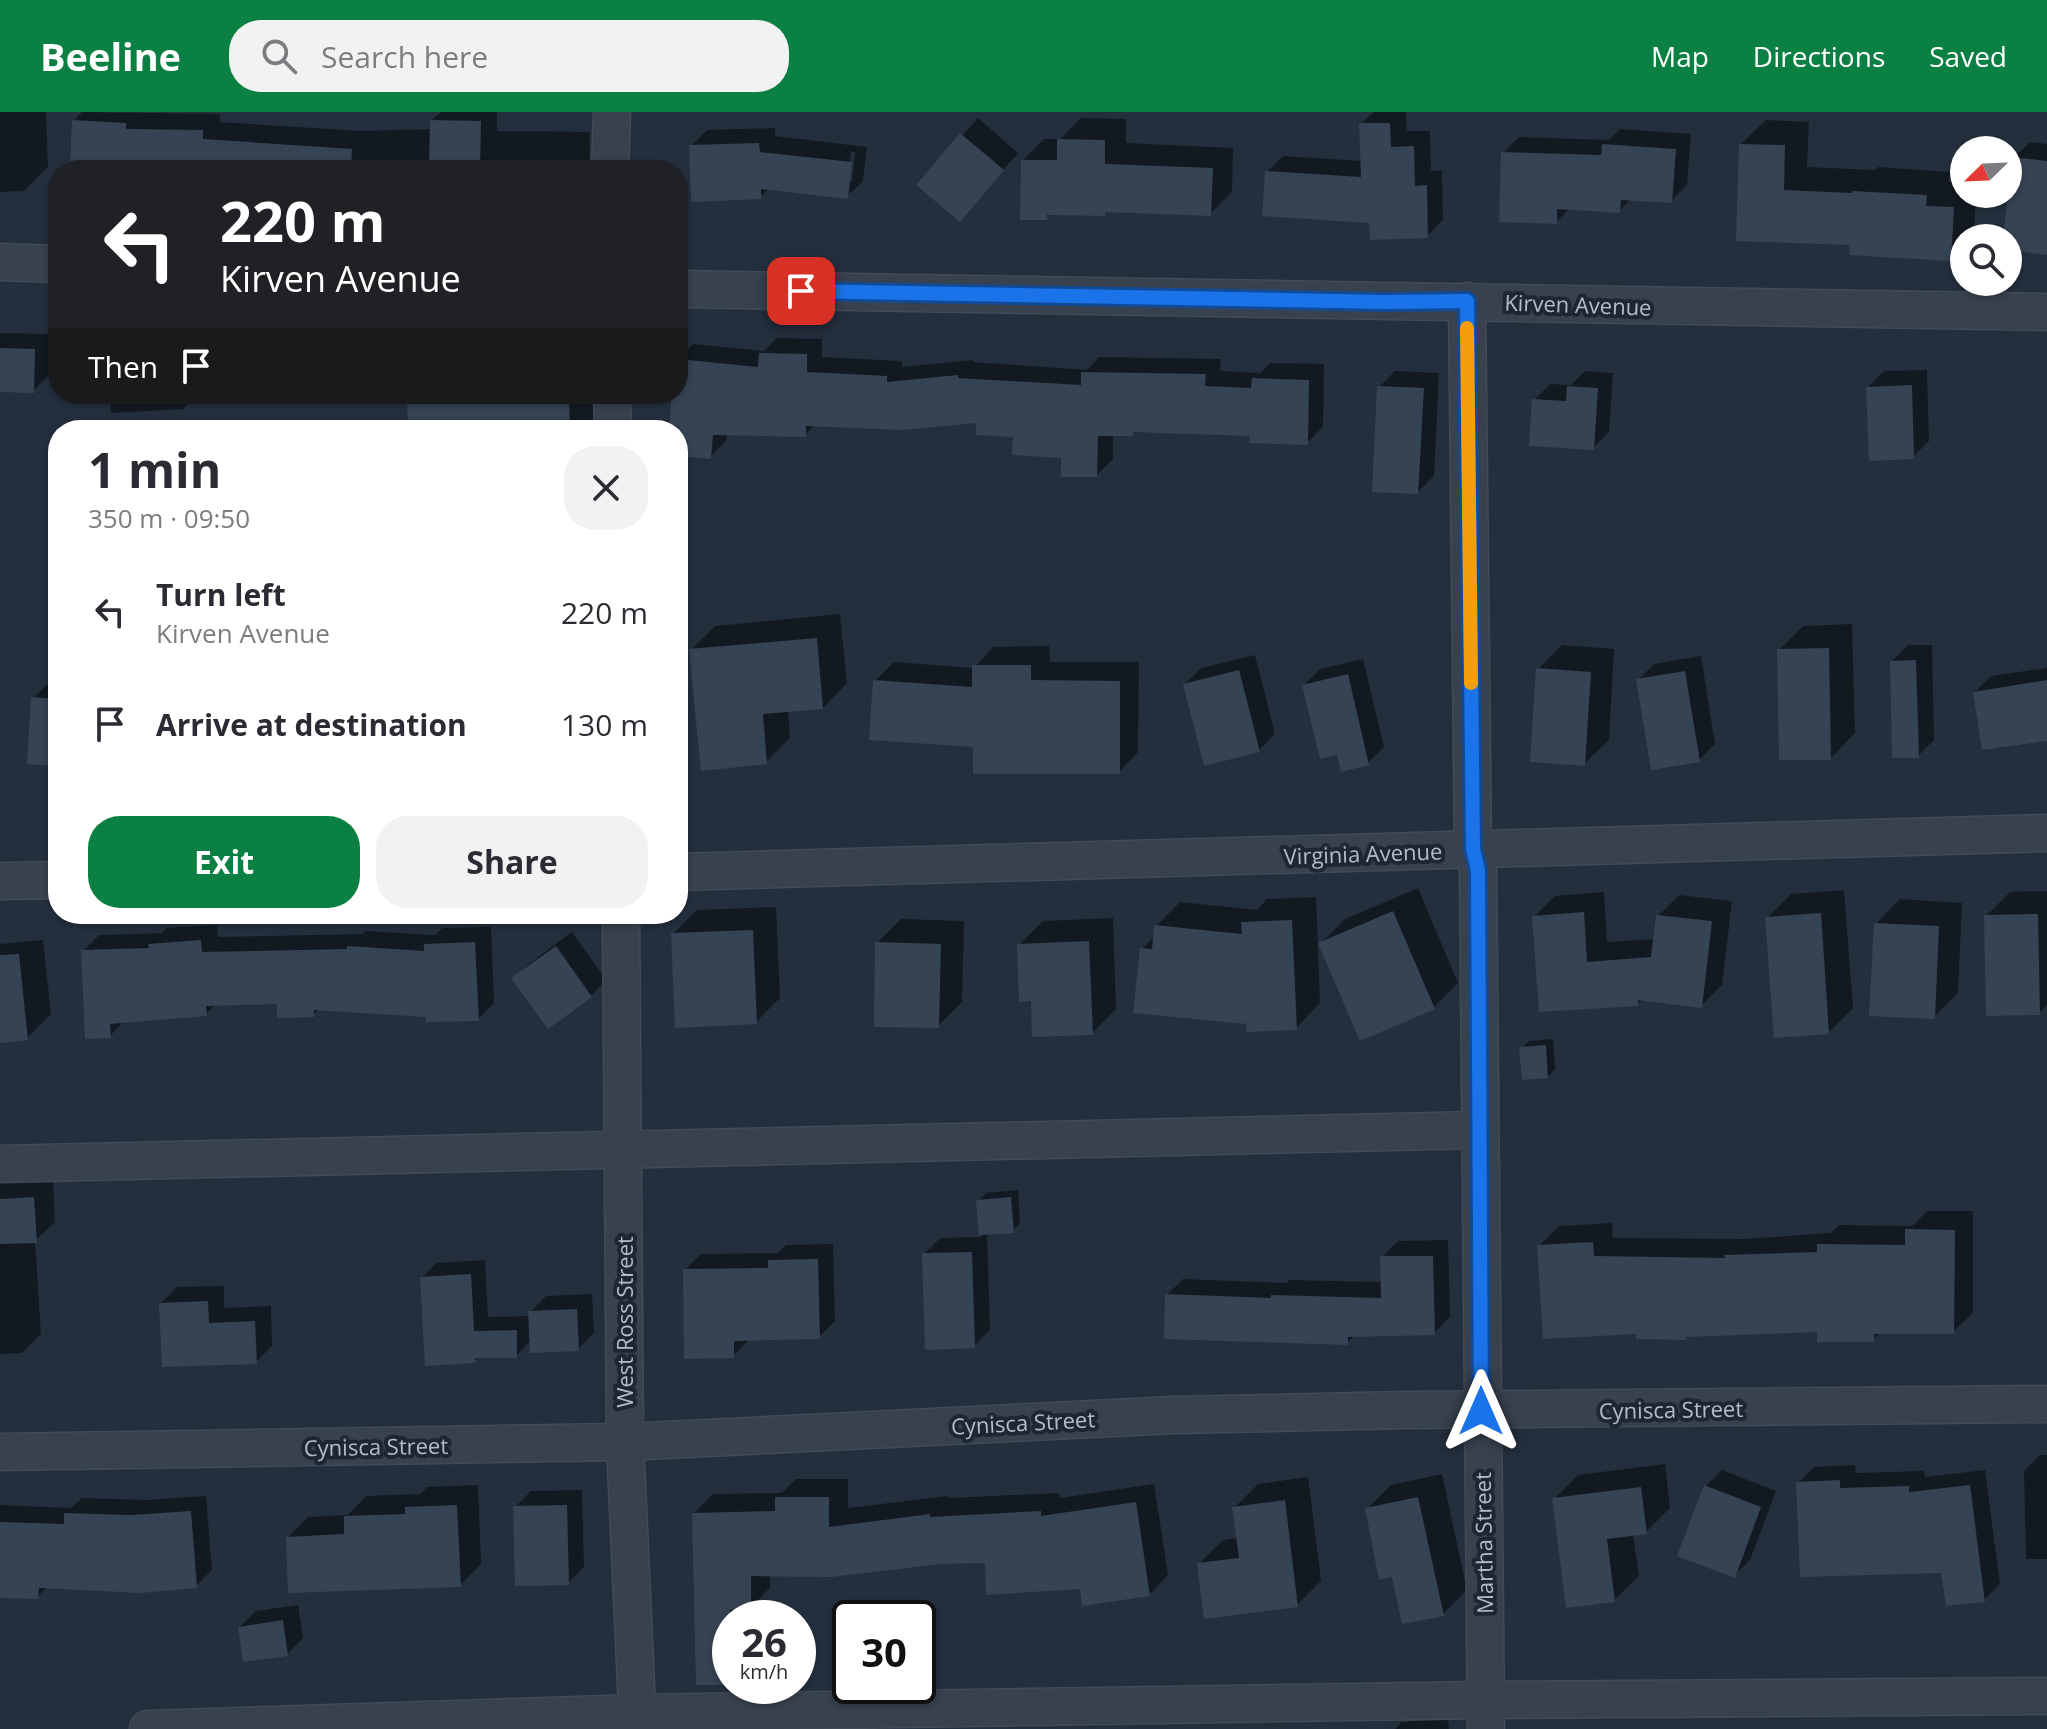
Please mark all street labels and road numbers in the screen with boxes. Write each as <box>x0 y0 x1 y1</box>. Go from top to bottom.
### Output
street label: Kirven Avenue <box>1504 286 1652 322</box>
street label: Virginia Avenue <box>1283 835 1443 871</box>
street label: West Ross Street <box>609 1236 639 1408</box>
street label: Cynisca Street <box>1599 1393 1744 1425</box>
street label: Cynisca Street <box>950 1403 1096 1441</box>
street label: Cynisca Street <box>304 1430 449 1462</box>
street label: Martha Street <box>1467 1472 1499 1614</box>

